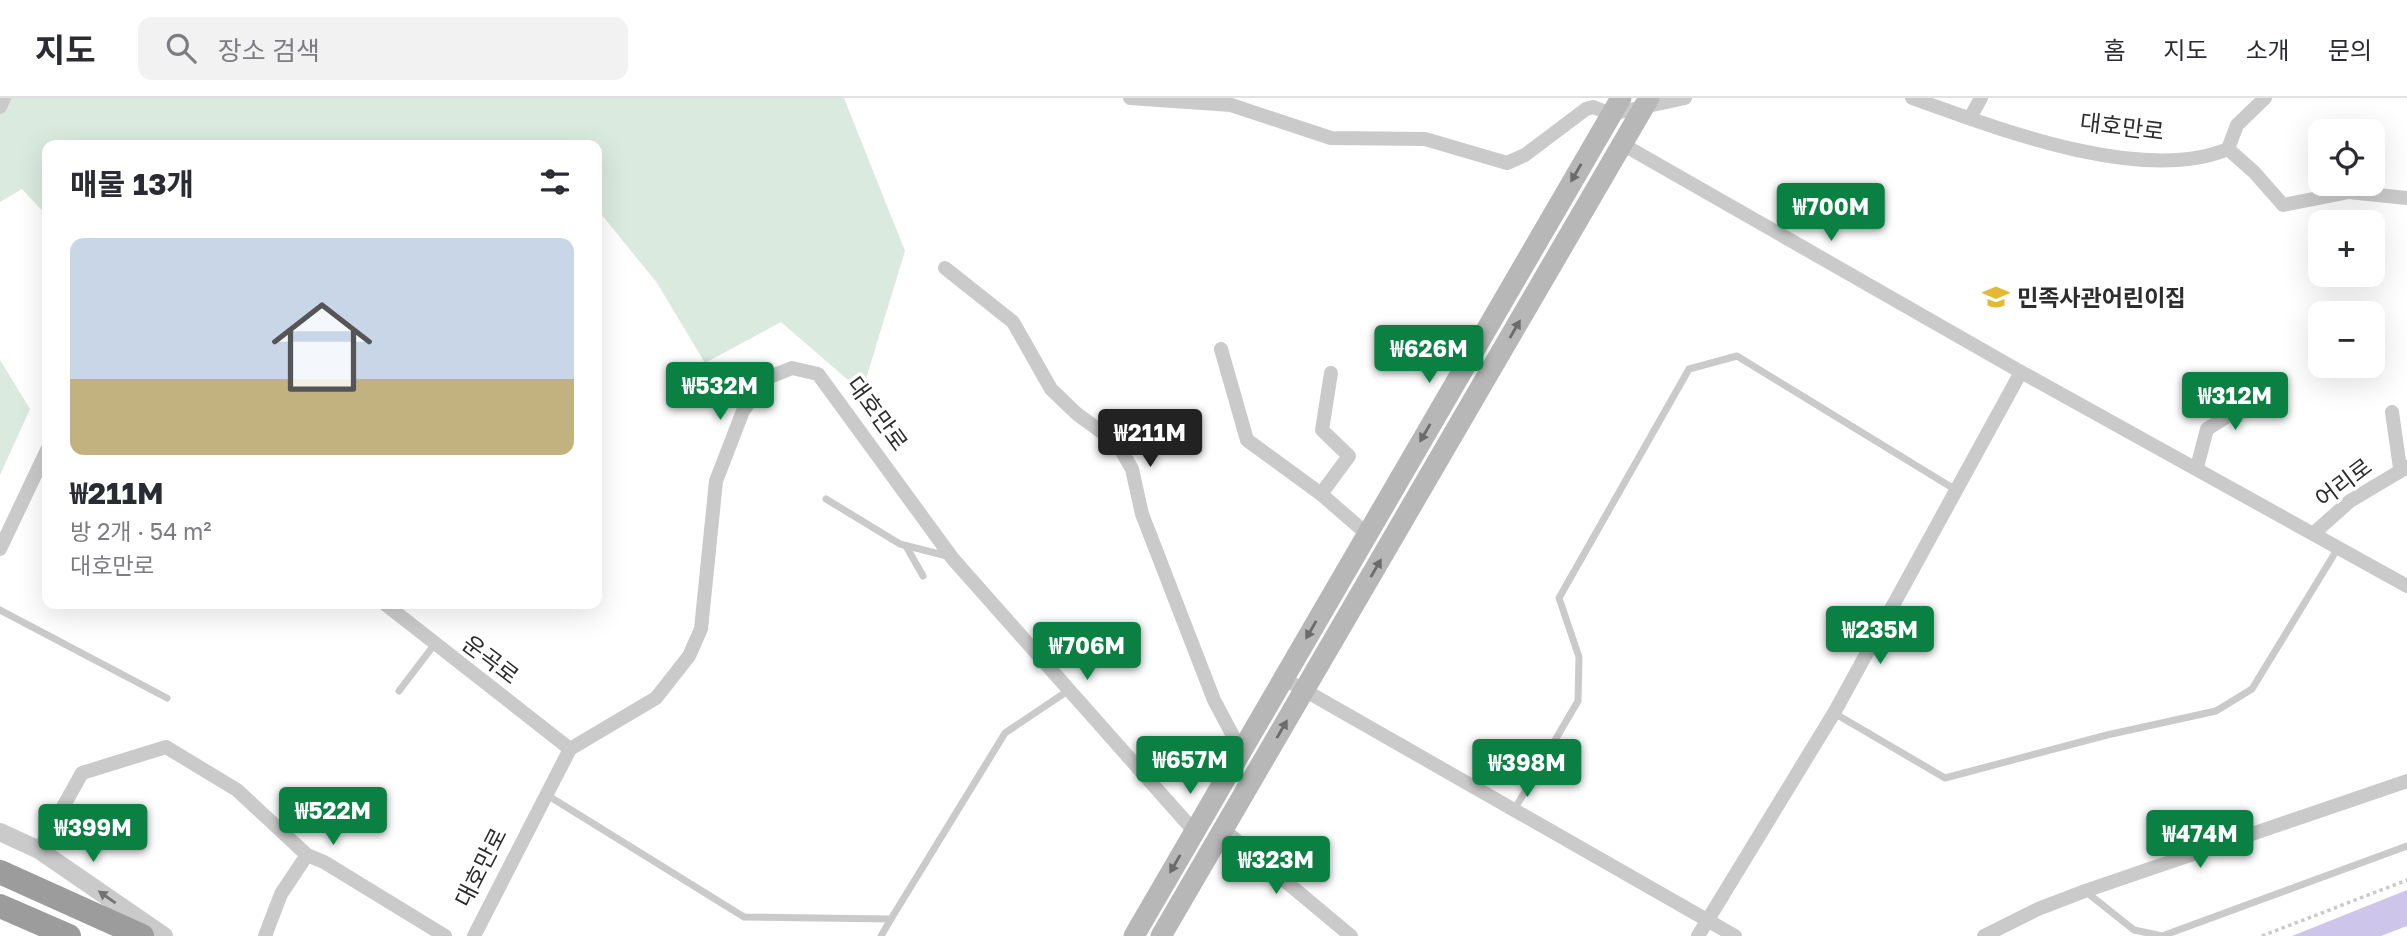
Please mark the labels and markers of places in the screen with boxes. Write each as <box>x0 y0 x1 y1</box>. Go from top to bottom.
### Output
pin: ₩700M <box>1782 184 1880 243</box>
school or university icon: 민족사관어린이집 <box>1981 282 2011 312</box>
place label: 민족사관어린이집 <box>2017 283 2186 311</box>
pin: ₩626M <box>1380 326 1478 385</box>
pin: ₩532M <box>671 362 769 422</box>
pin: ₩312M <box>2186 372 2284 432</box>
pin: ₩211M <box>1101 410 1199 469</box>
pin: ₩235M <box>1831 606 1929 666</box>
pin: ₩706M <box>1038 622 1136 682</box>
pin: ₩657M <box>1141 736 1239 796</box>
pin: ₩398M <box>1478 740 1576 799</box>
pin: ₩522M <box>284 788 382 847</box>
pin: ₩399M <box>44 804 142 864</box>
pin: ₩474M <box>2151 810 2249 870</box>
pin: ₩323M <box>1227 836 1325 896</box>

